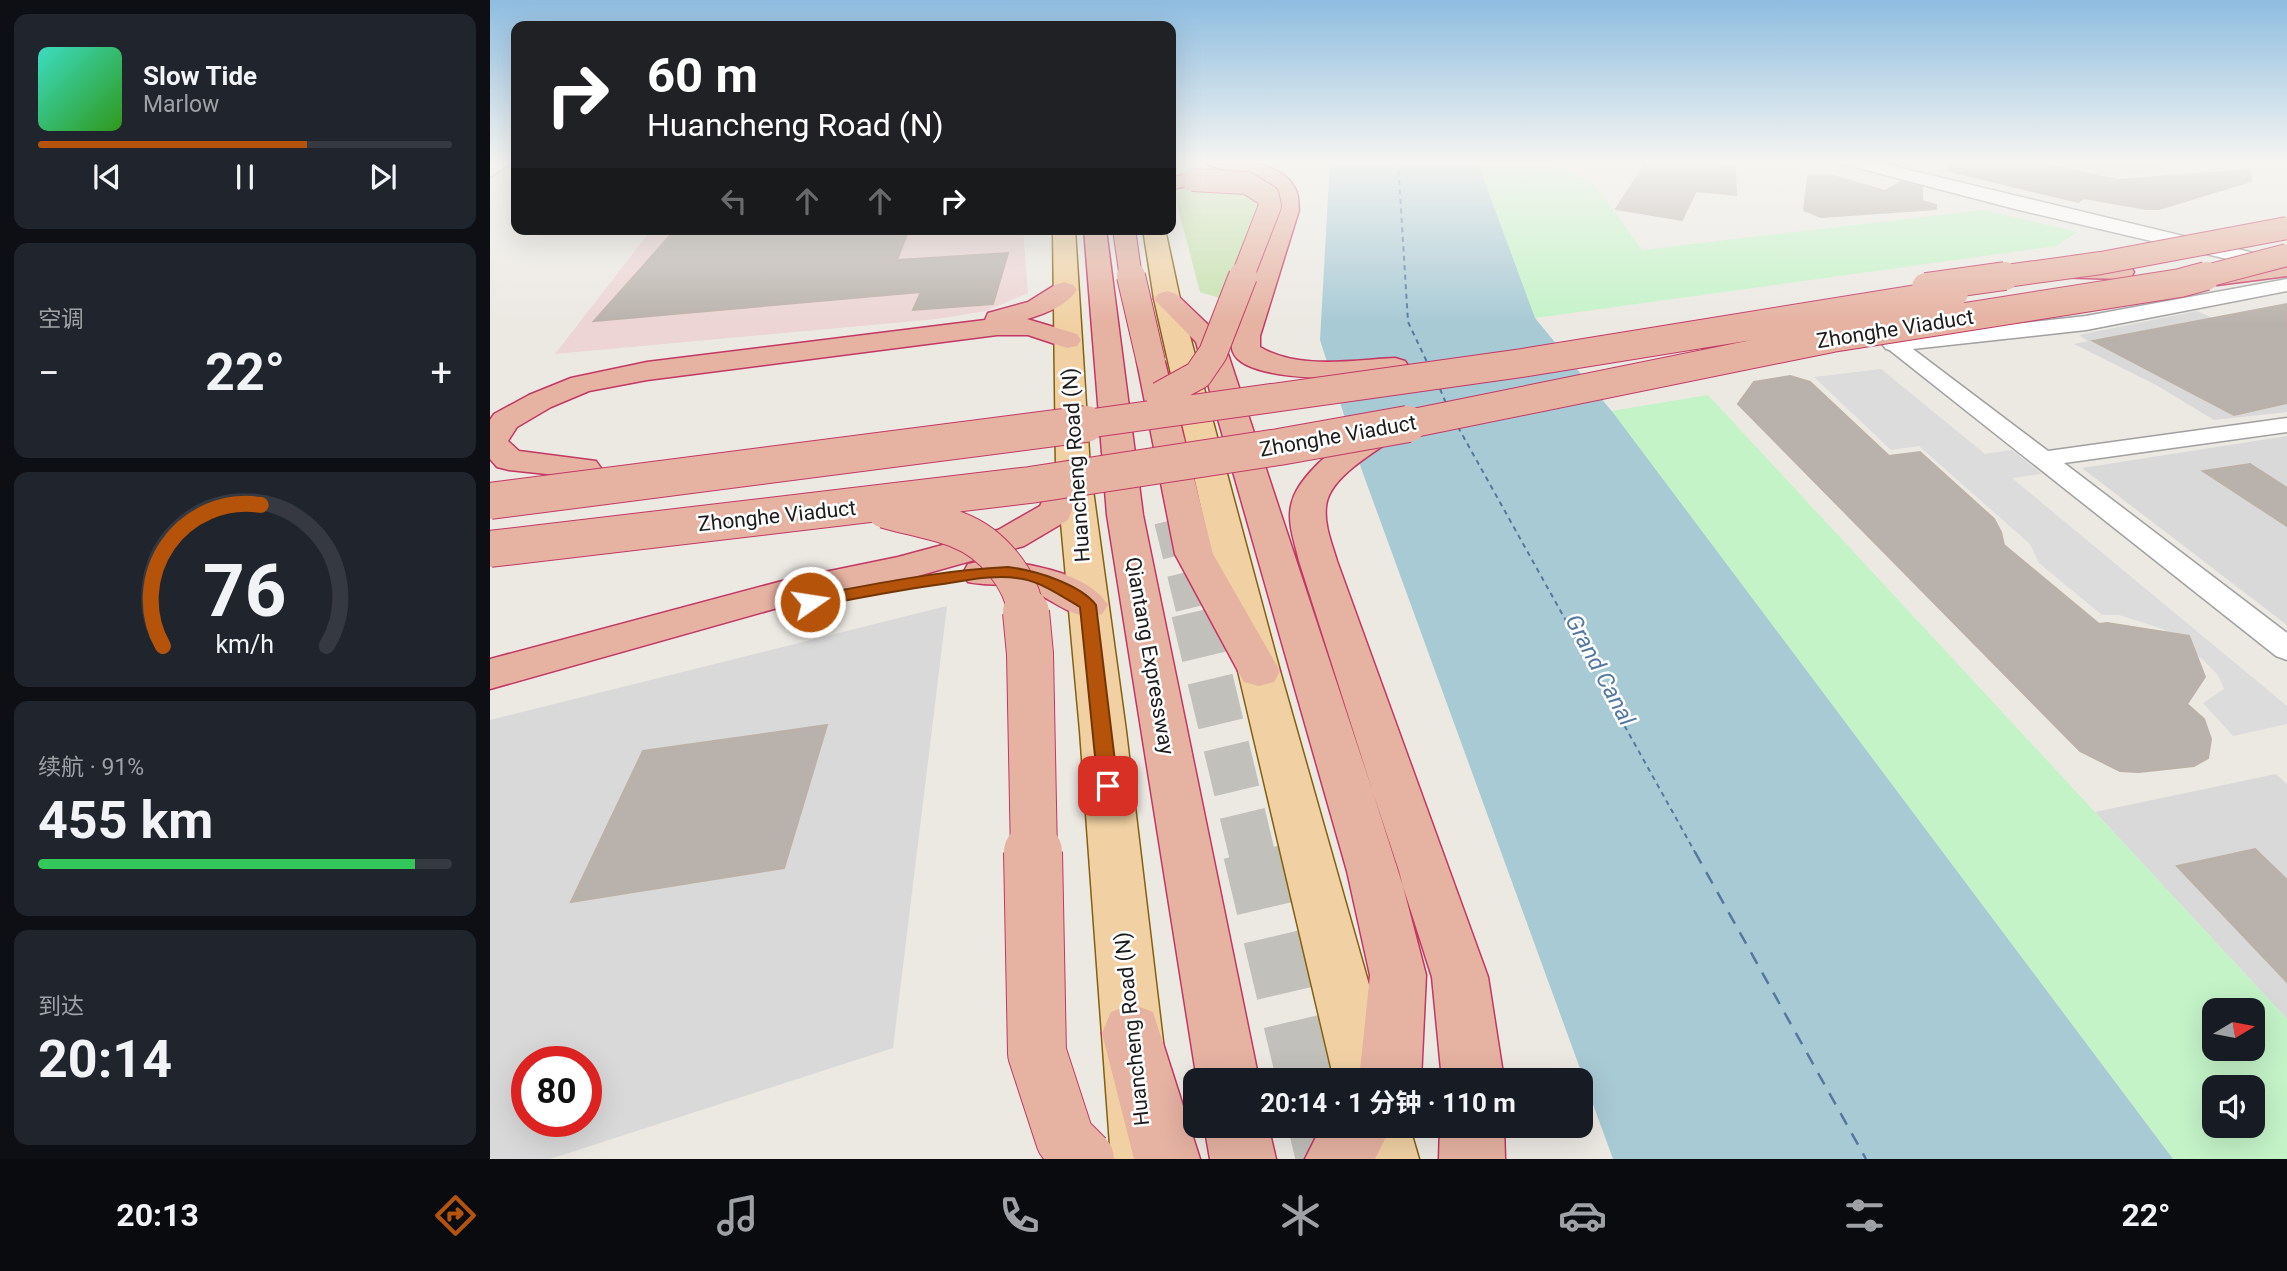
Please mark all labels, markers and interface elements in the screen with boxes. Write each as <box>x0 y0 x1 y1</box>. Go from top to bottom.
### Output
text: 60 m <box>647 47 758 104</box>
icon: right <box>532 49 623 140</box>
text: Slow Tide <box>143 61 257 91</box>
text: Marlow <box>143 91 219 118</box>
text: Huancheng Road (N) <box>647 106 944 144</box>
icon: previous <box>88 158 126 196</box>
icon: pause <box>226 158 264 196</box>
icon: next <box>364 158 402 196</box>
icon: left <box>715 182 753 220</box>
icon: ahead <box>788 182 826 220</box>
icon: ahead <box>861 182 899 220</box>
icon: right <box>934 182 972 220</box>
street label: Zhonghe Viaduct <box>1815 305 1975 353</box>
text: 空调 <box>38 306 84 333</box>
text: 22° <box>205 342 285 403</box>
text: − <box>38 351 60 395</box>
text: + <box>430 351 452 395</box>
street label: Huancheng Road (N) <box>1057 367 1095 563</box>
street label: Zhonghe Viaduct <box>1258 410 1418 462</box>
street label: Zhonghe Viaduct <box>697 496 857 536</box>
text: 76 <box>203 548 287 634</box>
street label: Qiantang Expressway <box>1121 555 1179 757</box>
position arrow <box>773 565 847 639</box>
water label: Grand Canal <box>1560 610 1641 730</box>
text: km/h <box>216 629 274 658</box>
text: 续航 · 91% <box>38 754 144 781</box>
pin <box>1078 756 1138 816</box>
icon: arrive <box>1089 767 1127 805</box>
text: 455 km <box>38 790 213 851</box>
street label: Huancheng Road (N) <box>1110 931 1154 1127</box>
text: 到达 <box>38 993 84 1020</box>
north arrow <box>2202 998 2264 1060</box>
map controls <box>2202 998 2265 1138</box>
text: 20:14 <box>38 1029 172 1090</box>
speed limit sign: 80 <box>511 1046 602 1137</box>
button: sound <box>2202 1075 2265 1138</box>
text: 20:14 · 1 分钟 · 110 m <box>1260 1088 1516 1118</box>
icon: directions <box>431 1191 480 1240</box>
icon: music <box>713 1191 762 1240</box>
icon: phone <box>995 1191 1044 1240</box>
icon: climate <box>1276 1191 1325 1240</box>
icon: car <box>1558 1191 1607 1240</box>
icon: filters <box>1840 1191 1889 1240</box>
text: 20:13 <box>116 1196 199 1234</box>
text: 22° <box>2121 1196 2171 1234</box>

